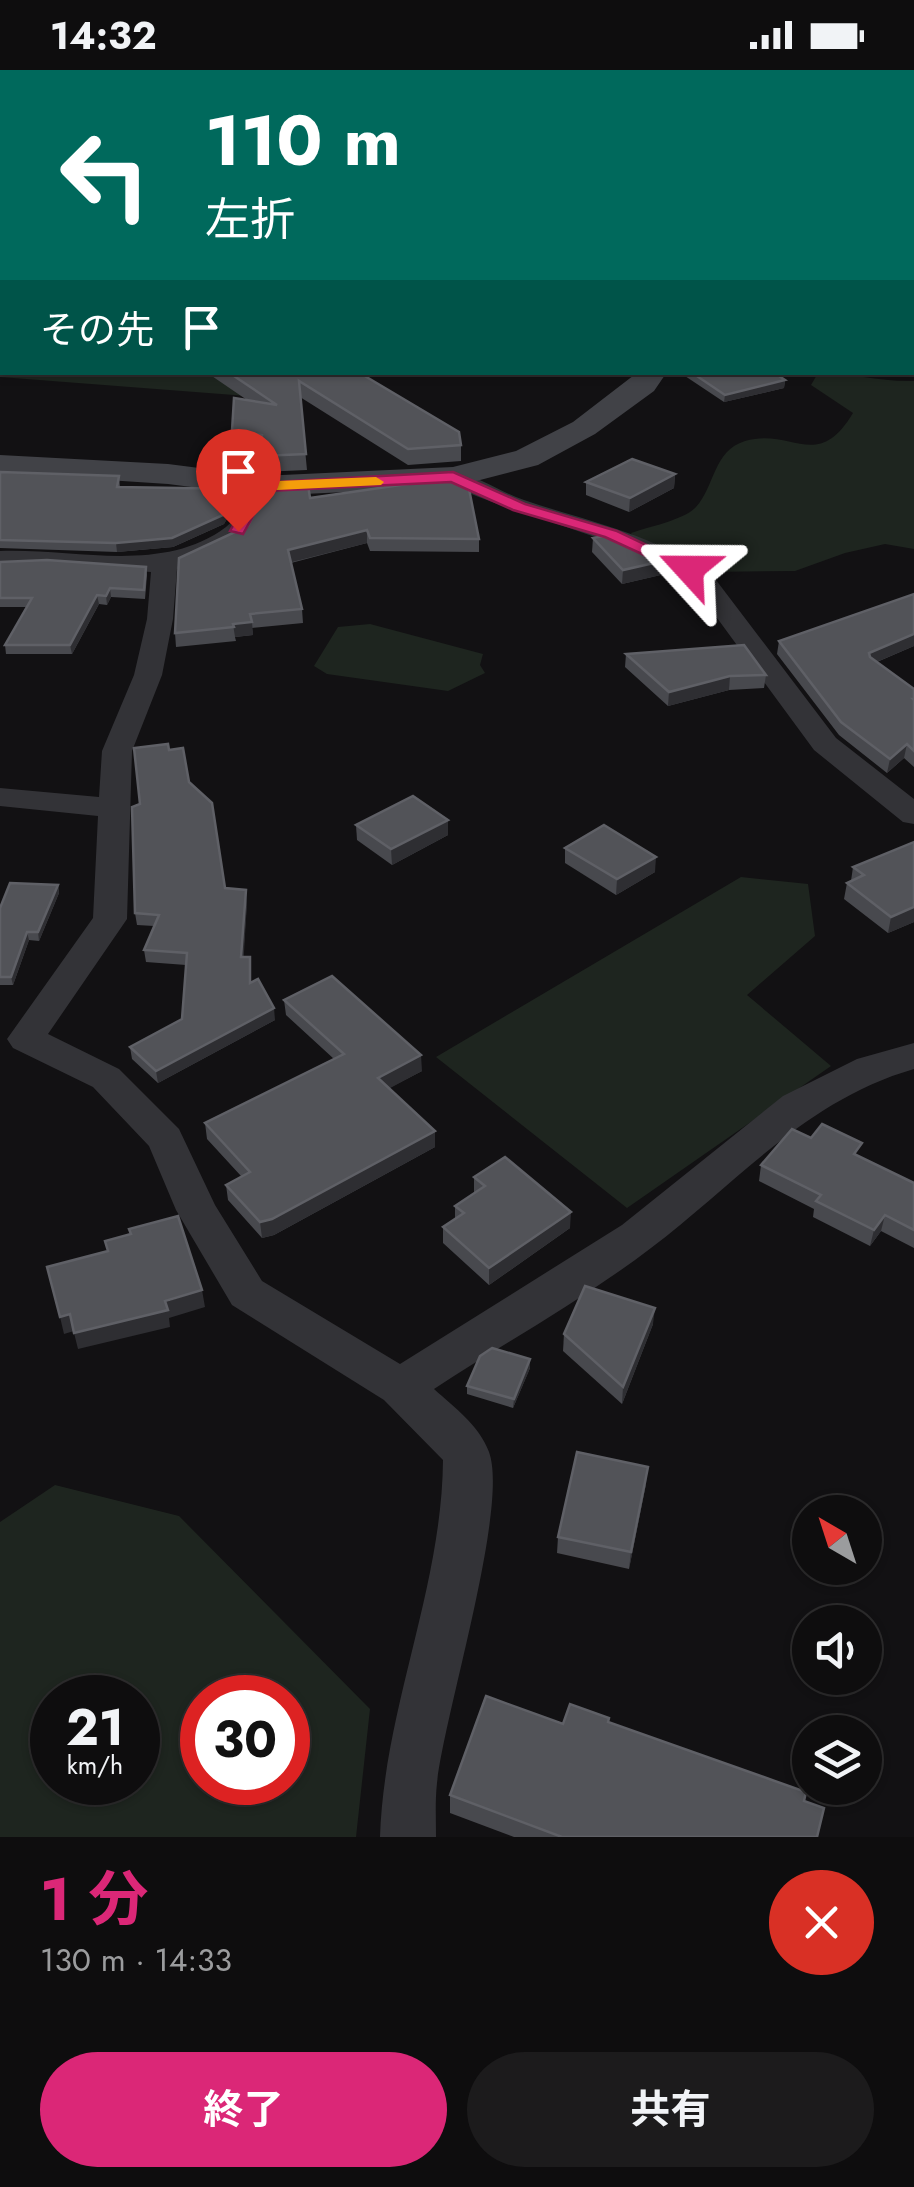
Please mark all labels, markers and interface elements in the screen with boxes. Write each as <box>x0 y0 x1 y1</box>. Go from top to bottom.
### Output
text: 14:32 <box>50 8 157 63</box>
text: 110 m <box>205 90 401 191</box>
icon: left <box>40 110 170 240</box>
text: 左折 <box>205 187 295 252</box>
icon: arrive <box>174 300 229 355</box>
text: その先 <box>40 302 154 357</box>
pin <box>196 429 281 532</box>
icon: arrive <box>211 444 266 499</box>
position arrow <box>637 517 741 621</box>
north arrow <box>792 1495 882 1585</box>
map controls <box>792 1495 882 1805</box>
button: sound <box>792 1605 882 1695</box>
speed limit sign: 30 <box>180 1675 310 1805</box>
text: 21 <box>66 1691 124 1764</box>
button: layers <box>792 1715 882 1805</box>
text: km/h <box>67 1747 123 1783</box>
text: 1 分 <box>40 1856 149 1943</box>
button: close <box>769 1870 874 1975</box>
text: 130 m · 14:33 <box>40 1937 232 1983</box>
button: 終了 <box>40 2052 447 2167</box>
button: 共有 <box>467 2052 874 2167</box>

